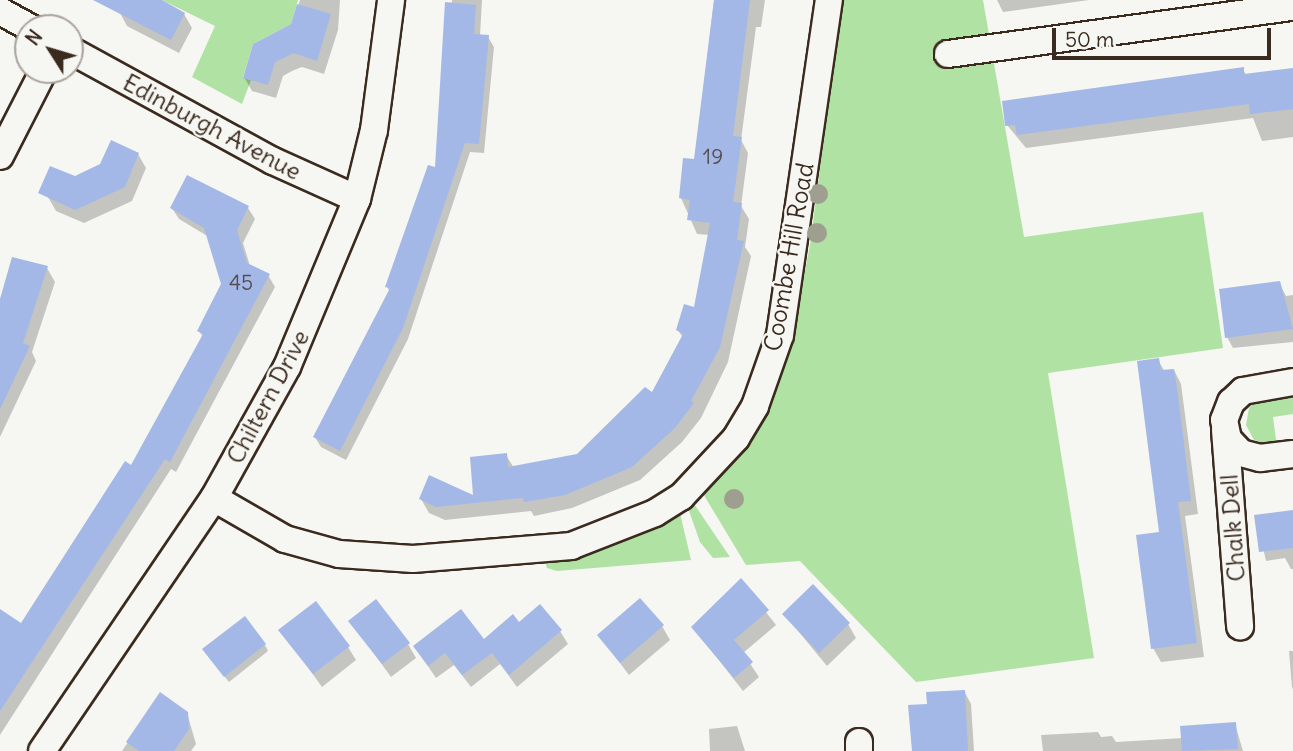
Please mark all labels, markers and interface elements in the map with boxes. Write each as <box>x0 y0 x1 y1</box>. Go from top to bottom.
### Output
north arrow <box>14 14 84 84</box>
scale bar <box>1055 14 1274 58</box>
text: N <box>20 25 47 50</box>
text: 50 m <box>1065 26 1114 53</box>
street label: Edinburgh Avenue <box>118 68 306 186</box>
house number: 19 <box>703 144 723 170</box>
street label: Coombe Hill Road <box>758 161 820 353</box>
house number: 45 <box>229 270 253 296</box>
street label: Chiltern Drive <box>221 325 315 469</box>
street label: Chalk Dell <box>1215 473 1251 583</box>

